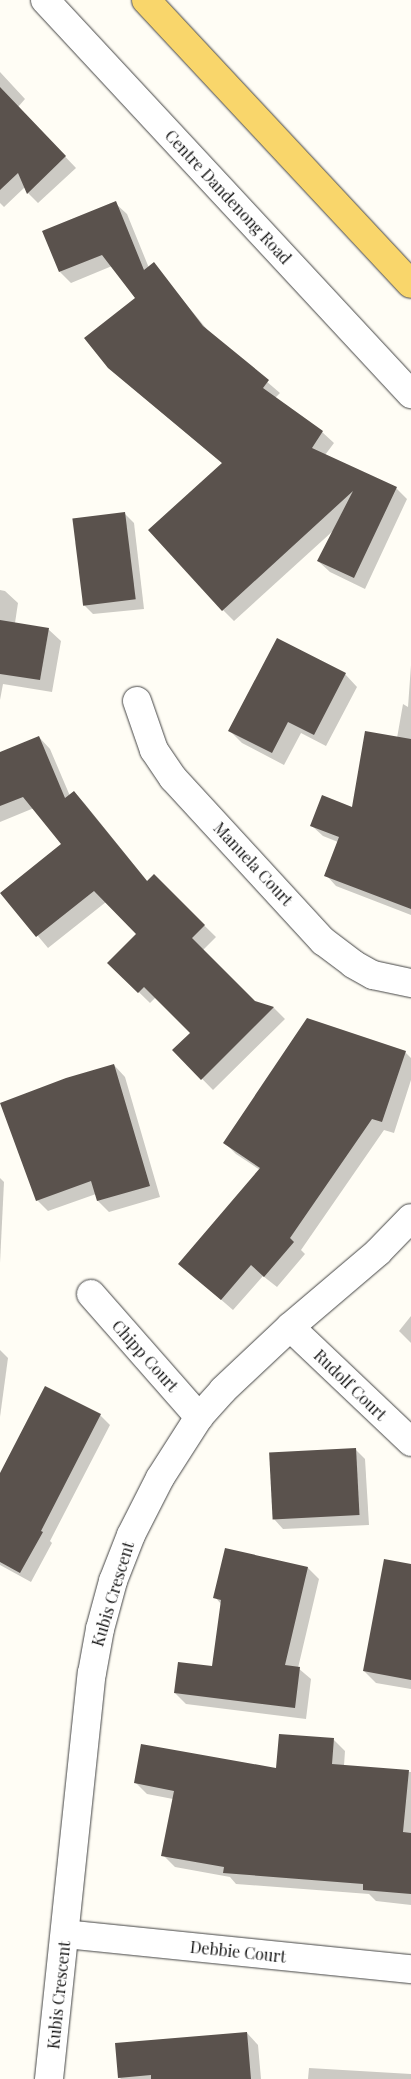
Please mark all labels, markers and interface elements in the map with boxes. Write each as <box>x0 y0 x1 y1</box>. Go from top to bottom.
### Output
street label: Centre Dandenong Road <box>161 126 295 268</box>
street label: Manuela Court <box>209 818 297 910</box>
street label: Chipp Court <box>108 1316 182 1396</box>
street label: Rudolf Court <box>310 1346 390 1424</box>
street label: Kubis Crescent <box>88 1539 138 1649</box>
street label: Debbie Court <box>189 1937 287 1967</box>
street label: Kubis Crescent <box>44 1940 74 2050</box>

